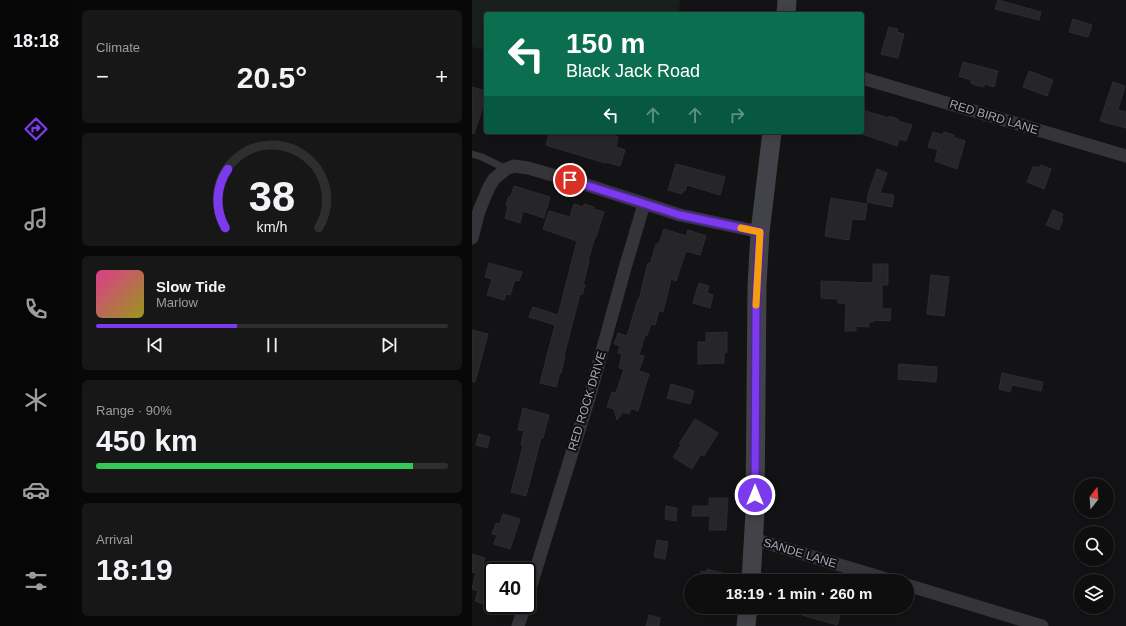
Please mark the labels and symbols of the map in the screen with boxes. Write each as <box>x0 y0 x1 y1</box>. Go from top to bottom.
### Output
street label: RED BIRD LANE <box>948 97 1040 137</box>
pin <box>553 163 587 197</box>
street label: RED ROCK DRIVE <box>565 350 609 452</box>
position arrow <box>734 474 776 516</box>
north arrow <box>1074 478 1114 518</box>
street label: SANDE LANE <box>762 535 838 571</box>
speed limit sign: 40 <box>484 562 536 614</box>

